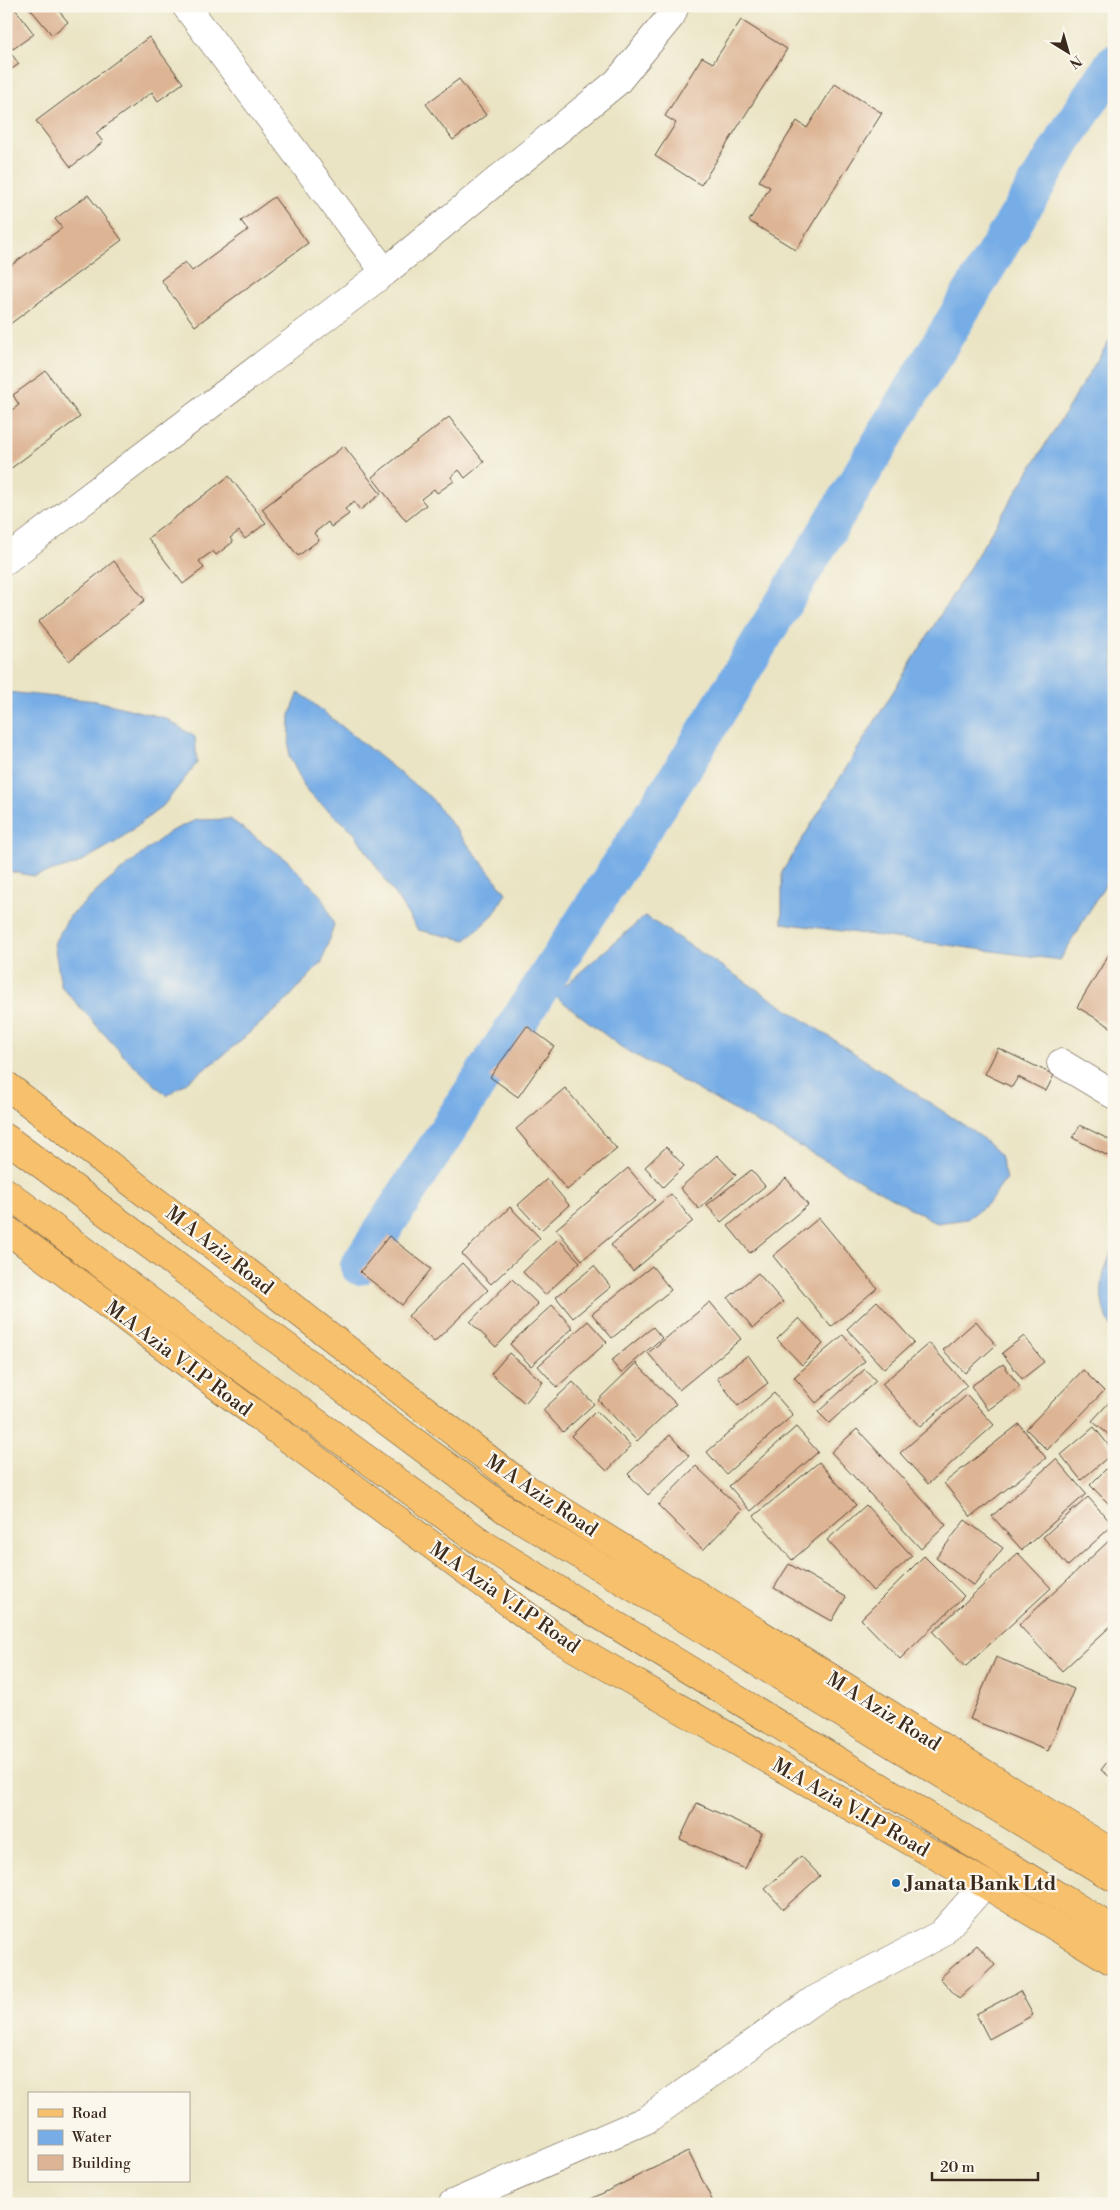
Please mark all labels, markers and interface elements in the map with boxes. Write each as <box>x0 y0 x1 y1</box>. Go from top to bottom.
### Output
north arrow <box>1042 28 1092 78</box>
text: N <box>1065 51 1085 72</box>
street label: M A Aziz Road <box>160 1201 278 1301</box>
street label: M.A Azia V.I.P Road <box>100 1296 257 1423</box>
street label: M A Aziz Road <box>480 1450 602 1543</box>
street label: M.A Azia V.I.P Road <box>424 1537 585 1660</box>
street label: M A Aziz Road <box>822 1667 945 1758</box>
street label: M.A Azia V.I.P Road <box>767 1753 934 1864</box>
place label: Janata Bank Ltd <box>903 1872 1057 1897</box>
marker: Janata Bank Ltd <box>890 1877 902 1889</box>
legend <box>28 2092 190 2182</box>
text: Road <box>72 2104 107 2123</box>
text: Water <box>71 2128 112 2147</box>
scale bar <box>932 2150 1039 2182</box>
text: Building <box>71 2154 131 2173</box>
text: 20 m <box>940 2158 975 2177</box>

